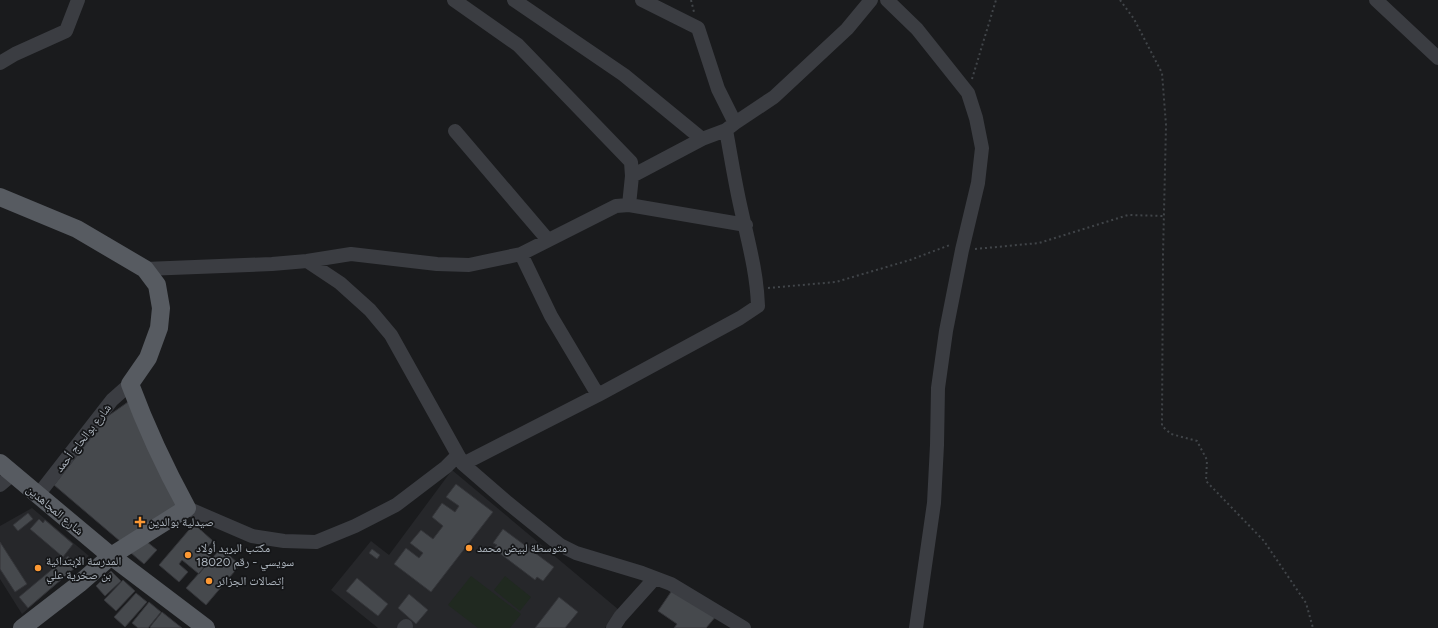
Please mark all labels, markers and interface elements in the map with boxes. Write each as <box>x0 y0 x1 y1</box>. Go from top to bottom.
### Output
street label: شارع بوالحاج أحمد <box>52 401 115 476</box>
street label: شارع المجاهدين <box>23 482 86 539</box>
place label: صيدلية بوالدين <box>148 515 214 529</box>
marker: صيدلية بوالدين <box>135 517 145 527</box>
place label: مكتب البريد أولاد سويسي - رقم 18020 <box>196 541 294 572</box>
place label: متوسطة لبيض محمد <box>477 541 567 555</box>
marker: متوسطة لبيض محمد <box>464 543 474 553</box>
marker: مكتب البريد أولاد سويسي - رقم 18020 <box>183 550 193 560</box>
place label: المدرسة الإبتدائية بن صخرية علي <box>46 554 121 585</box>
marker: المدرسة الإبتدائية بن صخرية علي <box>33 563 43 573</box>
place label: إتصالات الجزائر <box>216 574 284 589</box>
marker: إتصالات الجزائر <box>204 576 214 586</box>

